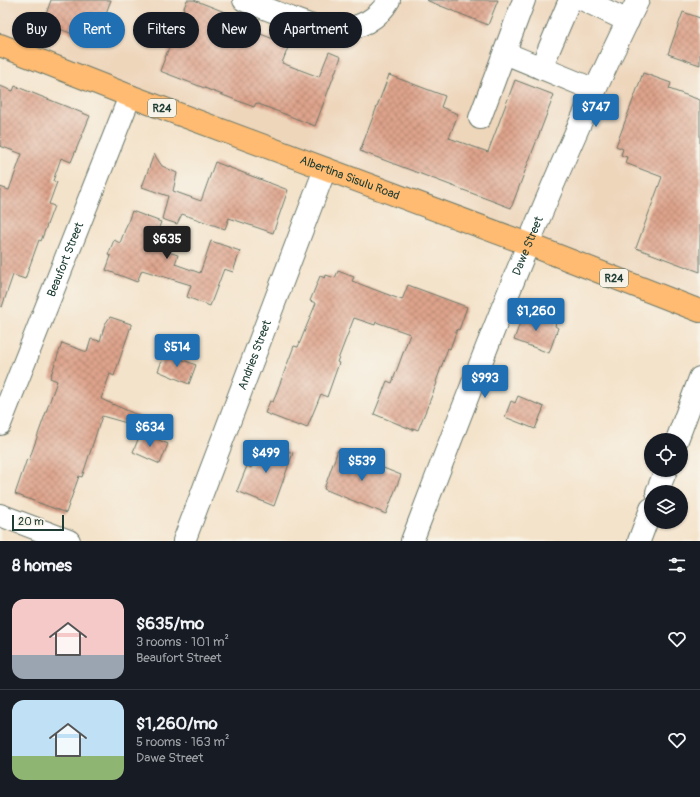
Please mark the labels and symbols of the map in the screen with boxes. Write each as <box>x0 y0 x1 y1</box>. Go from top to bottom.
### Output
pin: $747 <box>572 94 620 128</box>
road number: R24 <box>148 99 176 117</box>
street label: Albertina Sisulu Road <box>298 152 402 203</box>
street label: Dawe Street <box>509 214 546 277</box>
street label: Beaufort Street <box>44 220 87 299</box>
pin: $635 <box>143 226 191 260</box>
road number: R24 <box>600 269 628 287</box>
pin: $1,260 <box>503 298 569 332</box>
street label: Andries Street <box>235 318 275 392</box>
pin: $514 <box>153 334 201 368</box>
pin: $993 <box>461 365 509 399</box>
pin: $634 <box>126 414 174 448</box>
pin: $499 <box>242 440 290 474</box>
pin: $539 <box>338 448 386 482</box>
scale bar <box>12 513 64 532</box>

